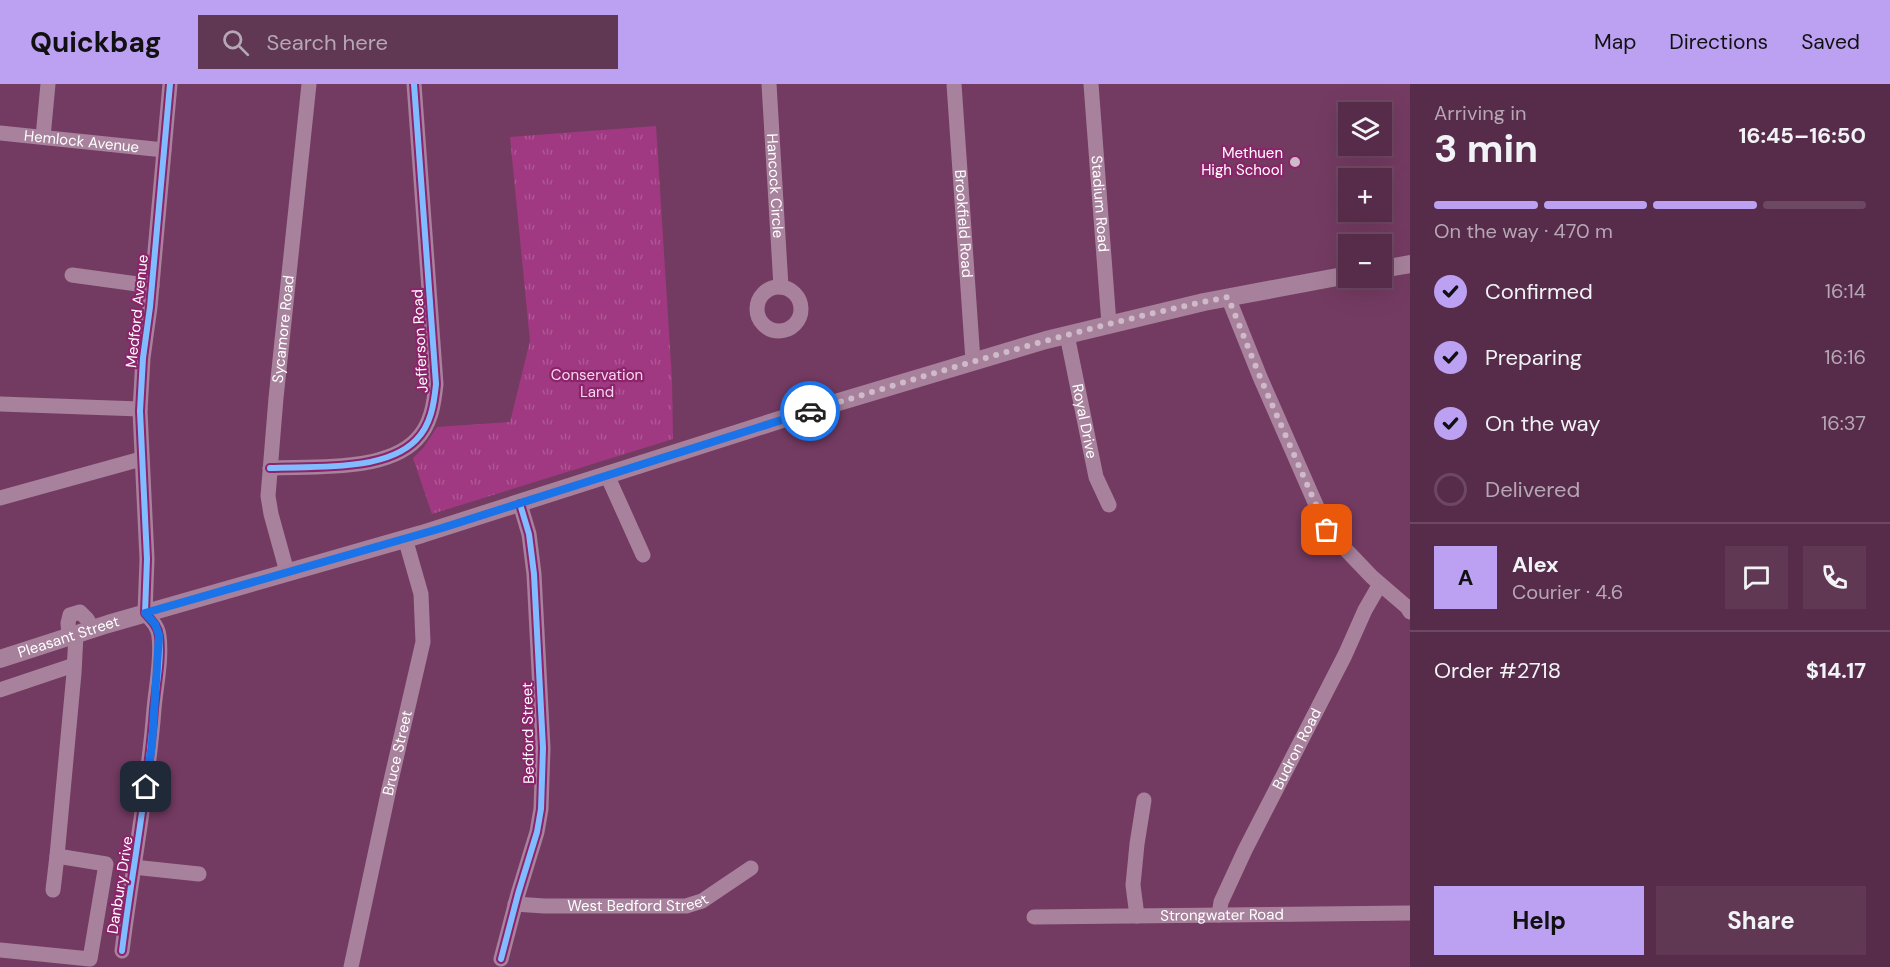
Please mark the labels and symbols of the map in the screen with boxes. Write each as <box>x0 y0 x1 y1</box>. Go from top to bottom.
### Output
street label: Hemlock Avenue <box>23 126 140 157</box>
street label: Hancock Circle <box>762 133 788 239</box>
place label: Methuen High School <box>1201 143 1283 180</box>
street label: Stadium Road <box>1086 155 1114 253</box>
marker: Methuen High School <box>1288 155 1302 169</box>
street label: Brookfield Road <box>950 169 977 278</box>
street label: Medford Avenue <box>121 253 153 369</box>
street label: Sycamore Road <box>268 274 299 384</box>
street label: Jefferson Road <box>407 289 433 393</box>
park label: Conservation Land <box>551 365 643 402</box>
courier <box>780 381 840 441</box>
street label: Royal Drive <box>1067 382 1102 460</box>
pin <box>1301 504 1352 555</box>
street label: Pleasant Street <box>15 611 122 663</box>
street label: Bedford Street <box>517 682 539 784</box>
street label: Budron Road <box>1268 705 1326 793</box>
street label: Bruce Street <box>378 708 417 797</box>
pin <box>120 761 171 812</box>
street label: Danbury Drive <box>102 835 138 935</box>
street label: West Bedford Street <box>567 889 713 916</box>
street label: Strongwater Road <box>1160 904 1284 926</box>

